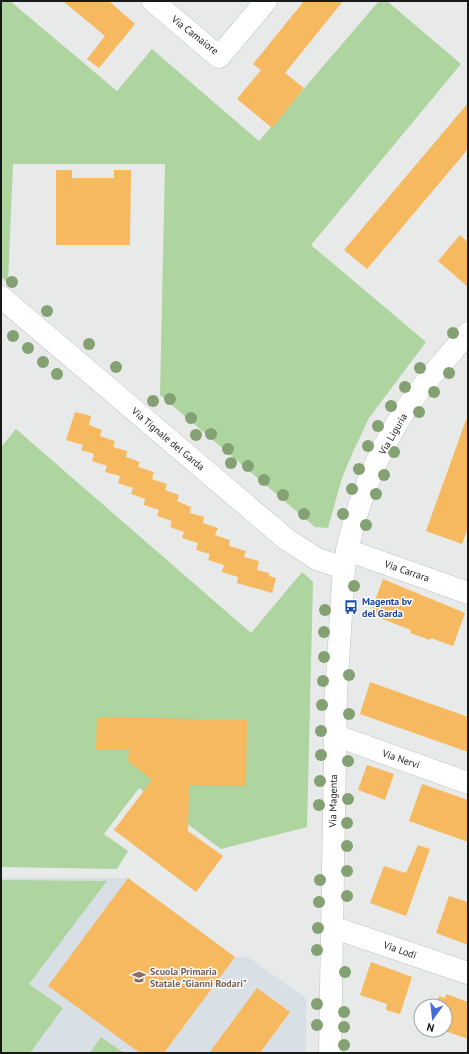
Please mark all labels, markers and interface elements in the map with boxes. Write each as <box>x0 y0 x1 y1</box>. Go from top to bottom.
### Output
street label: Via Camaiore <box>168 12 221 57</box>
street label: Via Tignale del Garda <box>128 404 207 473</box>
street label: Via Liguria <box>375 411 410 458</box>
street label: Via Carrara <box>382 557 431 585</box>
place label: Magenta bv del Garda <box>362 595 412 620</box>
bus stop icon: Magenta bv del Garda <box>343 599 359 615</box>
street label: Via Nervi <box>380 746 421 771</box>
street label: Via Magenta <box>326 774 340 829</box>
street label: Via Lodi <box>381 938 418 962</box>
place label: Scuola Primaria Statale "Gianni Rodari" <box>150 965 247 990</box>
school or university icon: Scuola Primaria Statale "Gianni Rodari" <box>131 969 147 985</box>
north arrow <box>413 998 453 1038</box>
text: N <box>425 1020 436 1035</box>

